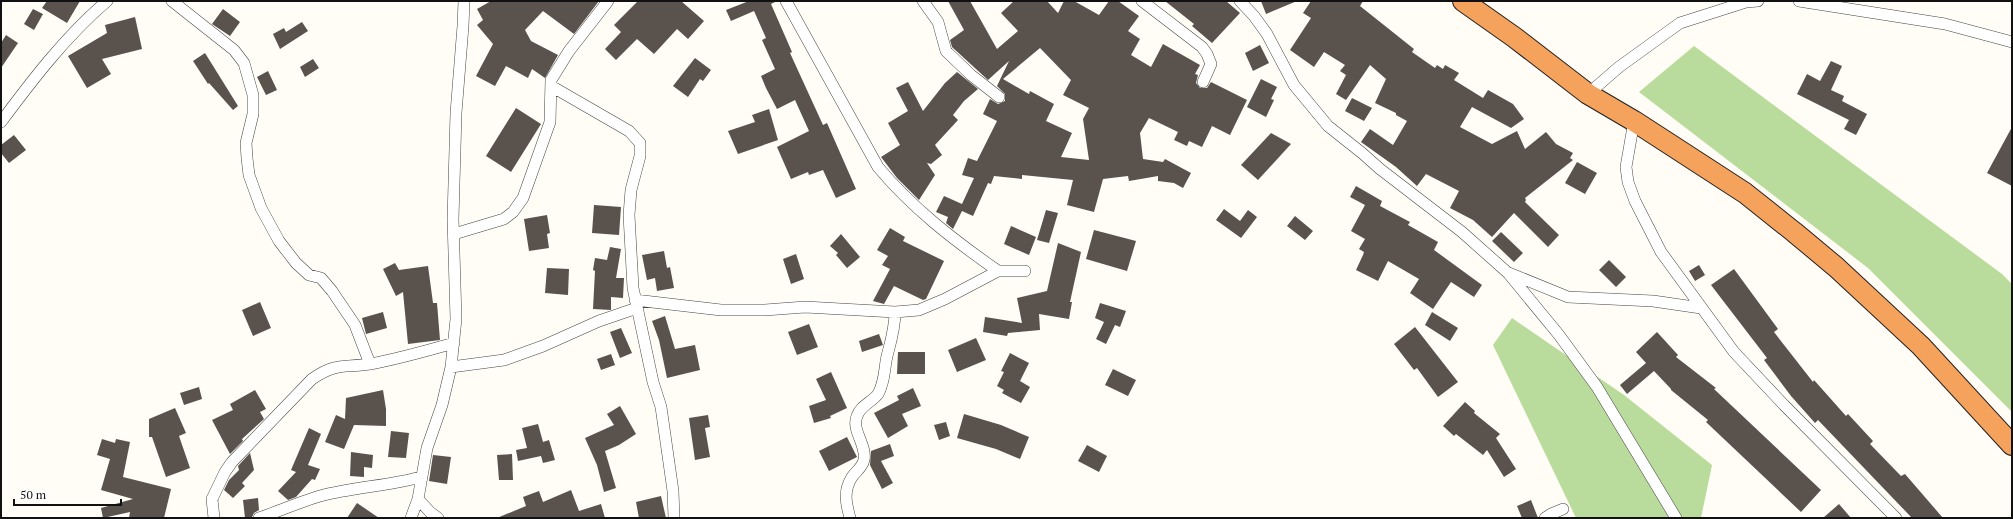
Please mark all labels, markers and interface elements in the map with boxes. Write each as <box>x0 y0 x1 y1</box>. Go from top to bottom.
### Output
scale bar <box>14 481 121 507</box>
text: 50 m <box>20 487 47 502</box>

